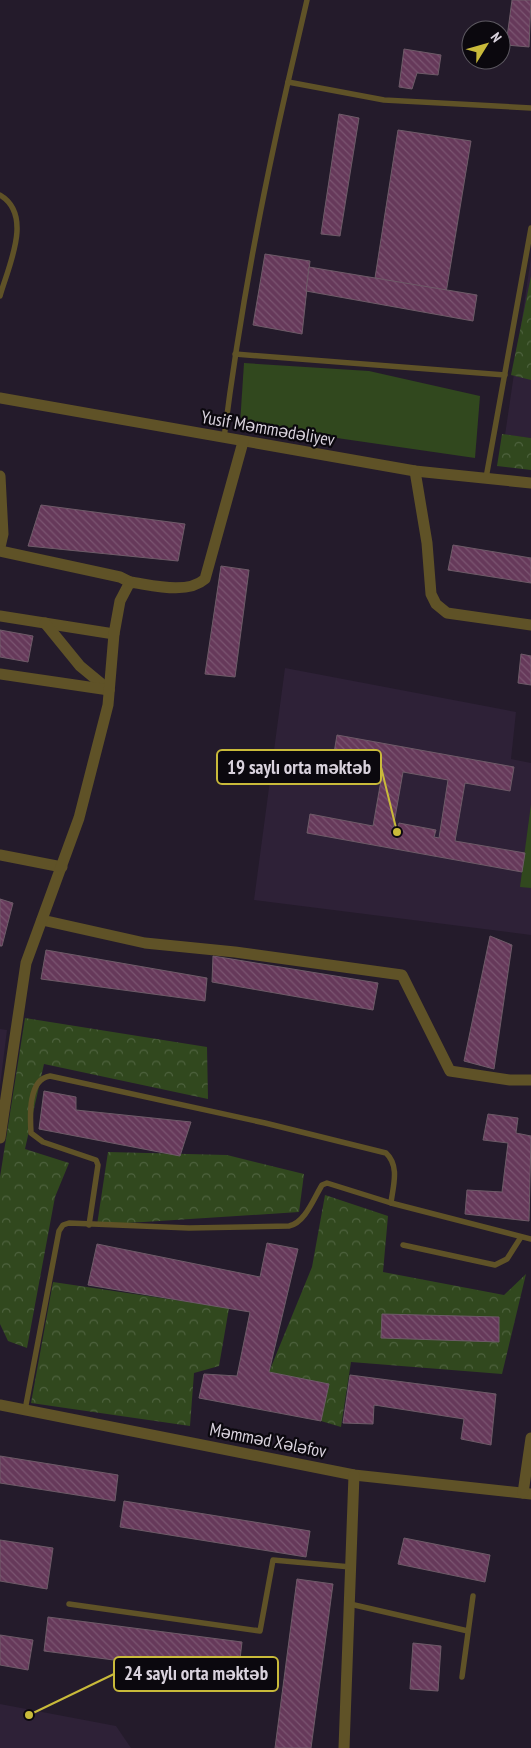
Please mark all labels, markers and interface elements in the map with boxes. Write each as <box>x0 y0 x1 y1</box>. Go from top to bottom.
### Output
north arrow <box>461 20 511 70</box>
text: N <box>487 29 506 46</box>
street label: Yusif Məmmədəliyev <box>199 405 337 451</box>
callout: 19 saylı orta məktəb <box>217 750 381 784</box>
text: 19 saylı orta məktəb <box>227 755 371 779</box>
street label: Məmməd Xələfov <box>208 1417 328 1463</box>
callout: 24 saylı orta məktəb <box>114 1657 278 1691</box>
text: 24 saylı orta məktəb <box>124 1661 268 1685</box>

